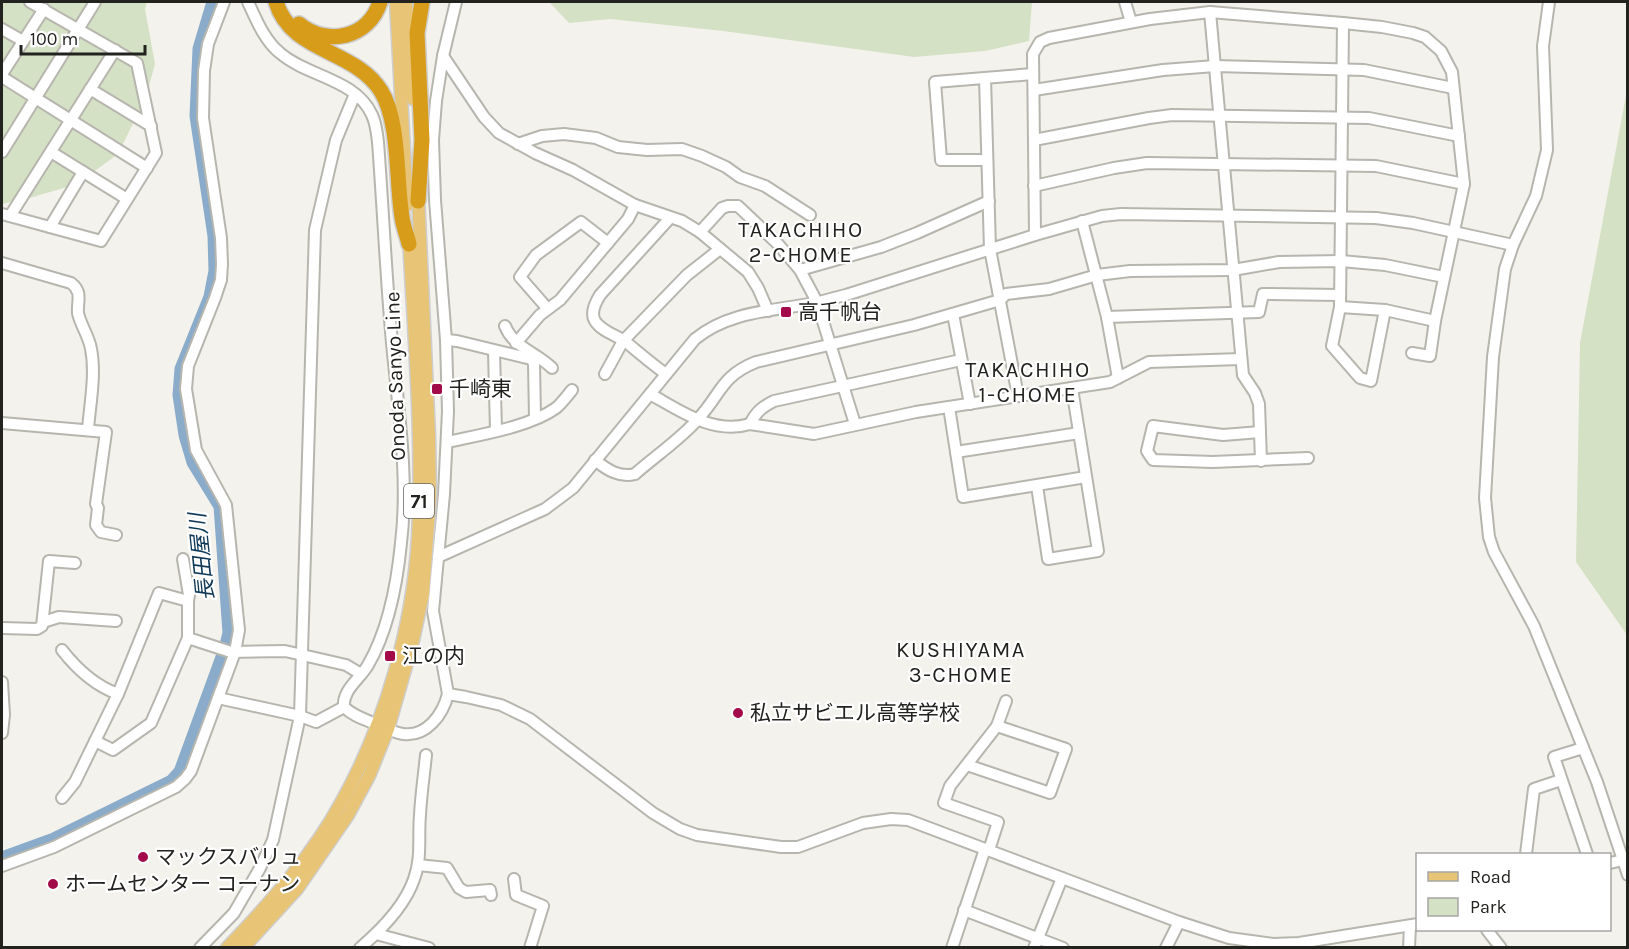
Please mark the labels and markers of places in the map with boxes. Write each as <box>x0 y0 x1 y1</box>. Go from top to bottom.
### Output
place label: 高千帆台 <box>798 300 882 324</box>
marker: 高千帆台 <box>779 305 793 319</box>
place label: 千崎東 <box>449 377 512 401</box>
marker: 千崎東 <box>430 382 444 396</box>
place label: 江の内 <box>402 644 465 668</box>
marker: 江の内 <box>383 649 397 663</box>
place label: 私立サビエル高等学校 <box>750 701 960 725</box>
marker: 私立サビエル高等学校 <box>731 706 745 720</box>
place label: マックスバリュ <box>155 845 301 869</box>
marker: マックスバリュ <box>136 850 150 864</box>
place label: ホームセンター コーナン <box>65 872 300 896</box>
marker: ホームセンター コーナン <box>46 877 60 891</box>

